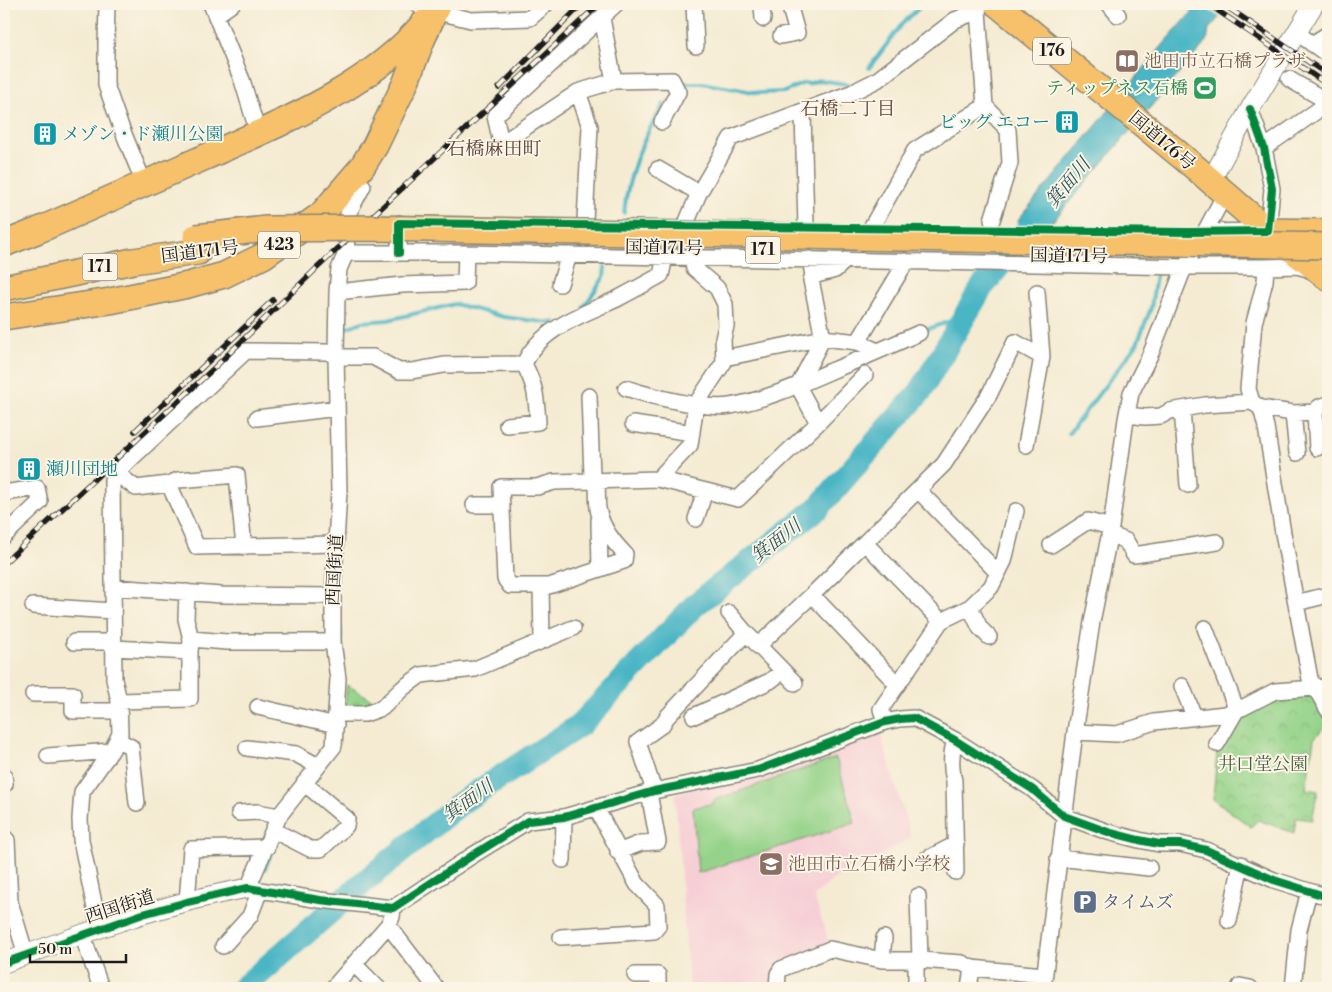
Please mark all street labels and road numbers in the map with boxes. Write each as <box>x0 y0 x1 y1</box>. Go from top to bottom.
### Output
road number: 176 <box>1033 37 1071 64</box>
street label: 国道176号 <box>1124 106 1200 176</box>
road number: 423 <box>258 232 300 258</box>
street label: 国道171号 <box>160 236 240 268</box>
street label: 国道171号 <box>625 236 703 260</box>
road number: 171 <box>746 236 780 264</box>
street label: 国道171号 <box>1030 244 1108 268</box>
road number: 171 <box>82 253 118 280</box>
street label: 西国街道 <box>322 533 348 607</box>
street label: 西国街道 <box>82 885 158 929</box>

